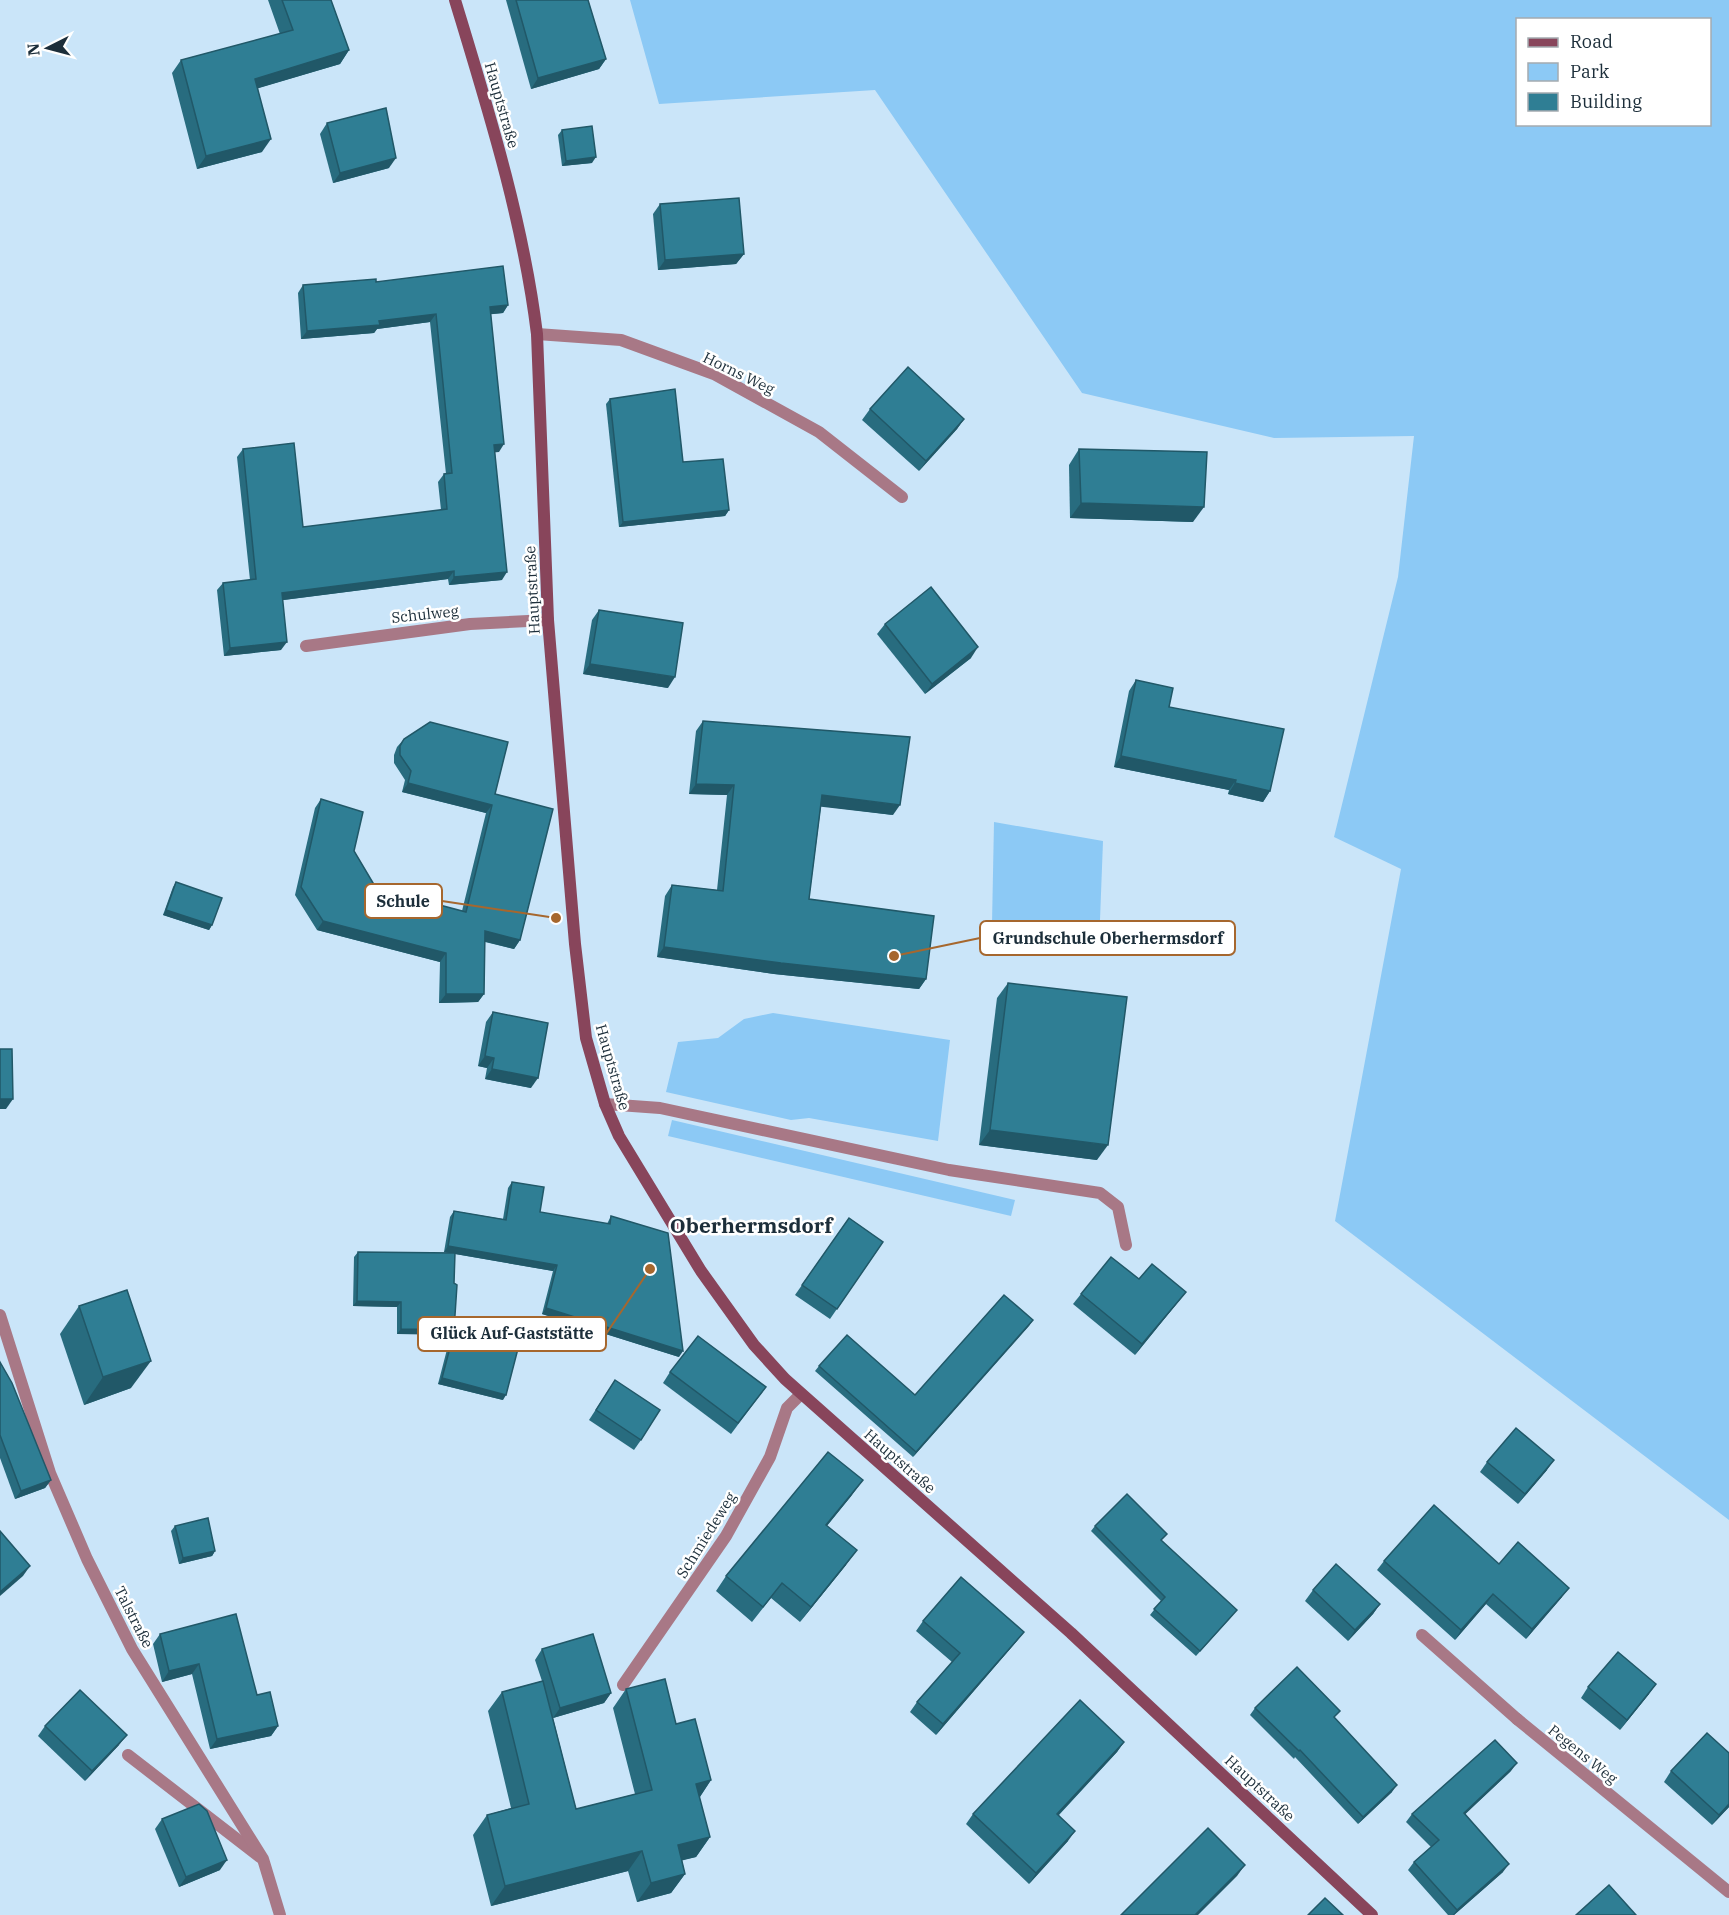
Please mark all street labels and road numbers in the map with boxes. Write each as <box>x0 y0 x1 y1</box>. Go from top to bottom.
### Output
street label: Hauptstraße <box>481 60 523 150</box>
street label: Horns Weg <box>700 348 778 398</box>
street label: Hauptstraße <box>520 545 544 635</box>
street label: Schulweg <box>390 601 460 627</box>
street label: Hauptstraße <box>592 1022 634 1112</box>
street label: Hauptstraße <box>860 1425 940 1497</box>
street label: Schmiedeweg <box>672 1488 740 1582</box>
street label: Talstraße <box>110 1583 158 1651</box>
street label: Pegens Weg <box>1545 1720 1621 1788</box>
street label: Hauptstraße <box>1221 1751 1299 1825</box>

